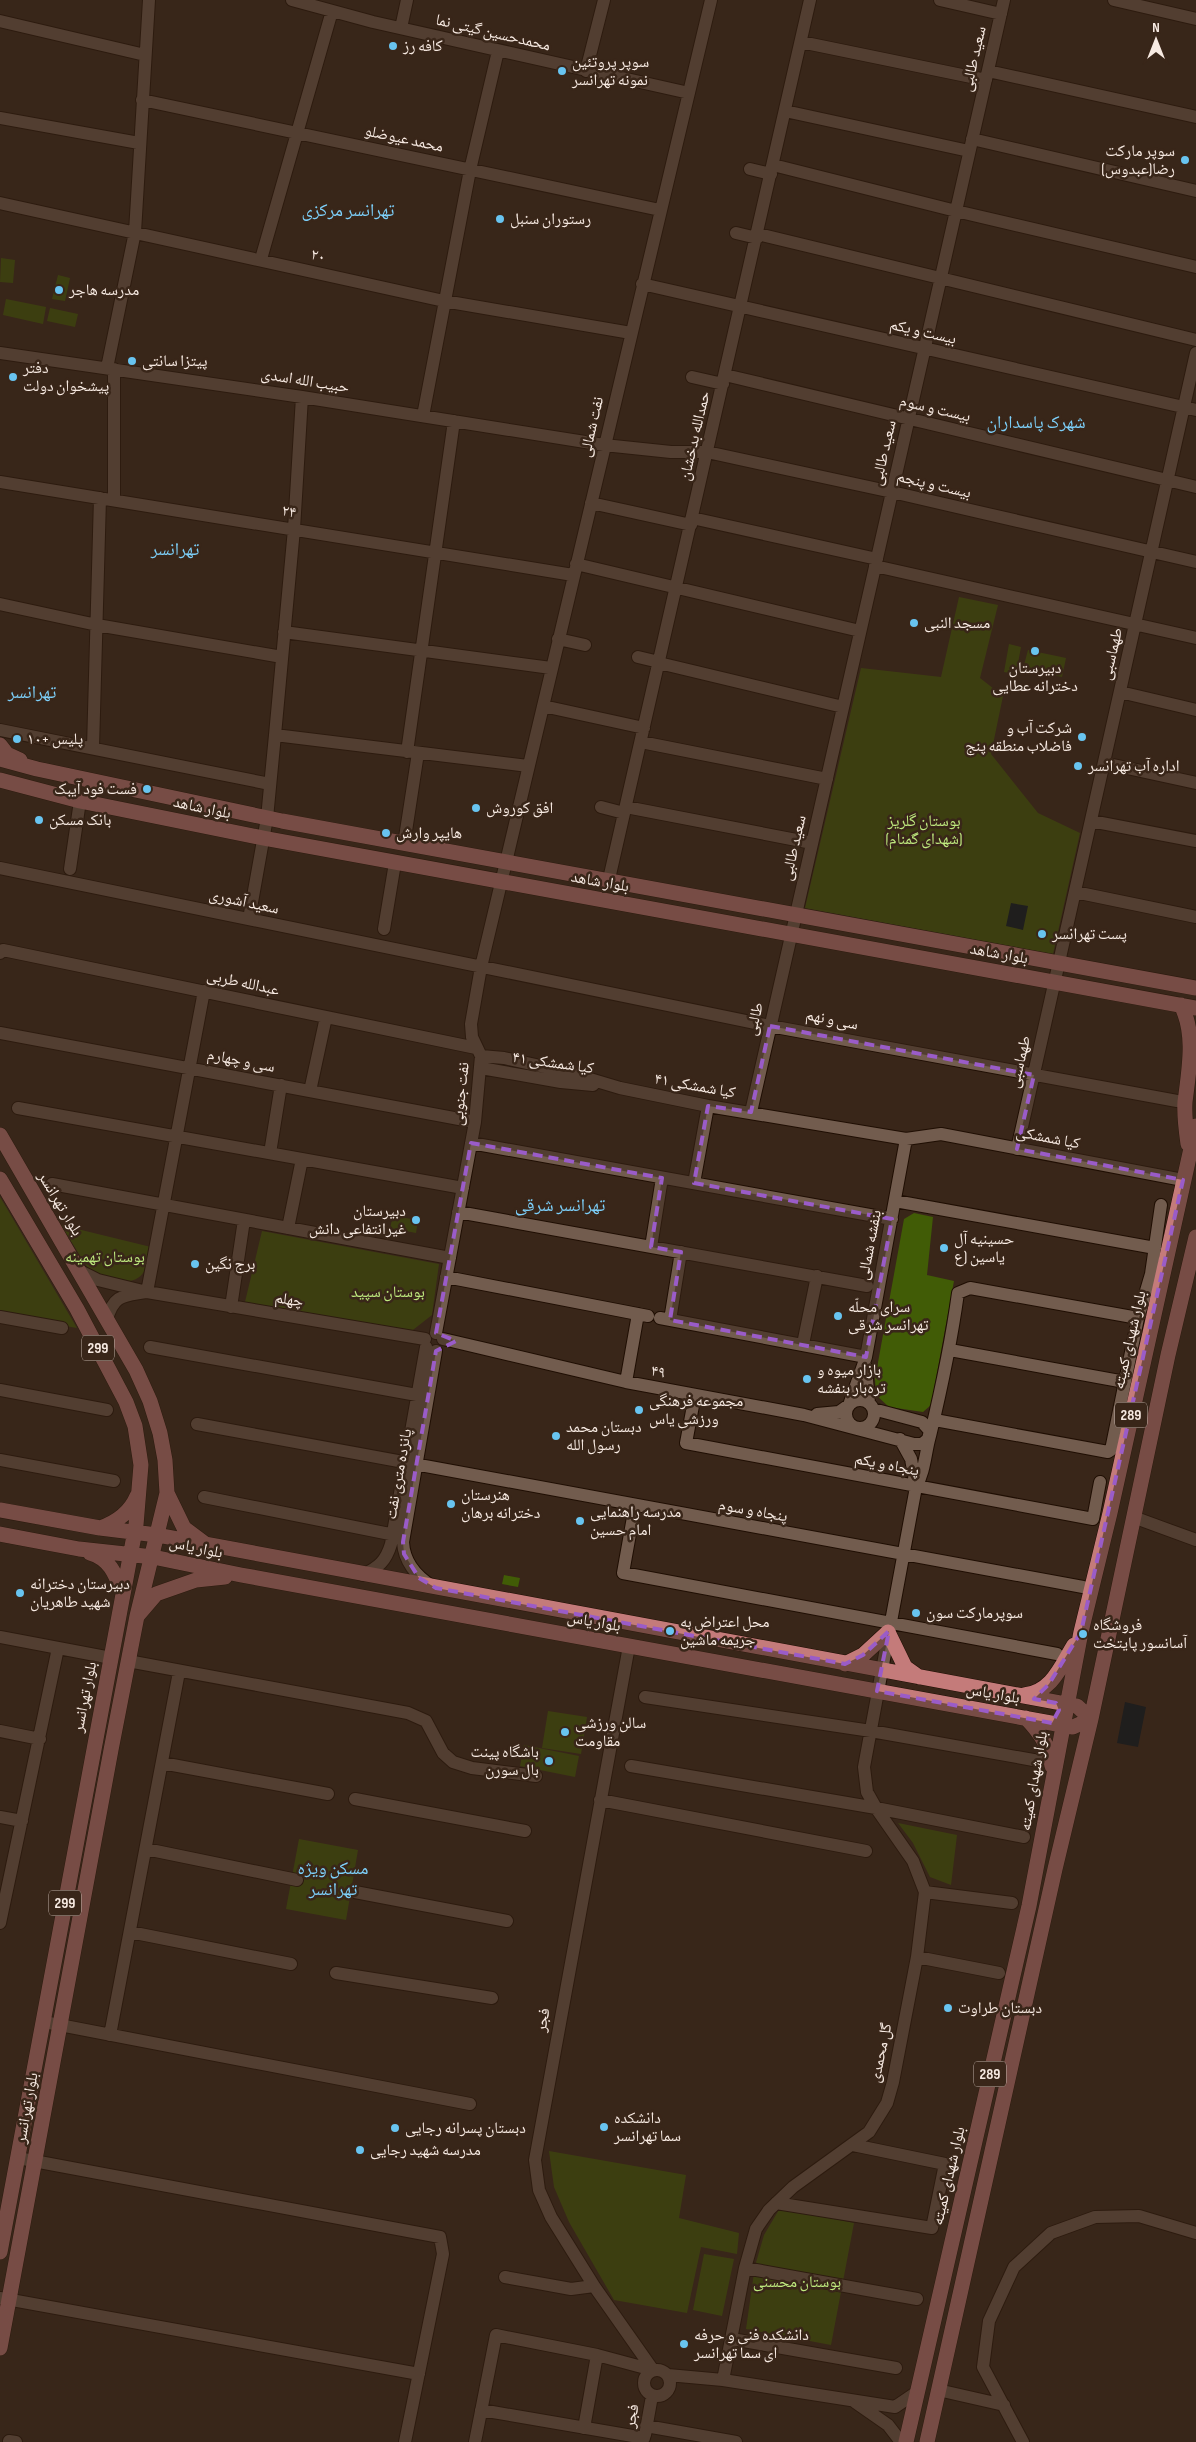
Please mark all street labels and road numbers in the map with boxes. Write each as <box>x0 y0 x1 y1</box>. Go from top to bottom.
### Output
street label: محمدحسین گیتی نما <box>434 11 552 55</box>
street label: سعید طالبی <box>957 24 991 94</box>
street label: محمد عیوضلو <box>363 121 445 157</box>
street label: ۲۰ <box>309 245 327 267</box>
street label: بیست و یکم <box>888 315 958 349</box>
street label: حبیب الله اسدی <box>260 365 350 397</box>
street label: حمدالله بدخشان <box>675 389 715 483</box>
street label: بیست و سوم <box>898 392 972 426</box>
street label: نفت شمالی <box>576 395 608 459</box>
street label: سعید طالبی <box>867 418 901 488</box>
street label: بیست و پنجم <box>895 467 973 503</box>
street label: ۲۴ <box>280 501 298 523</box>
street label: طهماسبی <box>1097 626 1127 682</box>
street label: بلوار شاهد <box>171 793 233 823</box>
street label: سعید طالبی <box>777 813 811 883</box>
street label: بلوار شاهد <box>569 868 631 896</box>
street label: سعید آشوری <box>207 885 281 919</box>
street label: بلوار شاهد <box>968 940 1030 968</box>
street label: عبدالله طربی <box>205 966 281 1000</box>
street label: طالبی <box>742 1000 768 1038</box>
street label: سی و نهم <box>804 1006 860 1034</box>
street label: طهماسبی <box>1005 1034 1035 1090</box>
street label: سی و چهارم <box>206 1045 276 1077</box>
street label: کیا شمشکی ۴۱ <box>511 1048 595 1078</box>
street label: نفت جنوبی <box>448 1061 474 1127</box>
street label: ۴۱ کیا شمشکی <box>653 1070 737 1103</box>
street label: کیا شمشکی <box>1014 1122 1082 1154</box>
street label: بلوار تهرانسر <box>33 1168 87 1240</box>
street label: بنفشه شمالی <box>854 1208 886 1282</box>
street label: چهلم <box>273 1288 305 1312</box>
street label: بلوار شهدای کمیته <box>1109 1289 1151 1391</box>
road number: 299 <box>82 1336 114 1360</box>
street label: ۴۹ <box>649 1361 667 1383</box>
road number: 289 <box>1115 1402 1147 1428</box>
street label: پانزده متری نفت <box>382 1427 416 1521</box>
street label: پنجاه و یکم <box>853 1449 921 1481</box>
street label: پنجاه و سوم <box>717 1496 789 1526</box>
street label: بلوار یاس <box>168 1533 224 1563</box>
street label: بلوار یاس <box>566 1608 622 1636</box>
street label: بلوار تهرانسر <box>69 1660 101 1735</box>
street label: بلوار یاس <box>965 1680 1021 1708</box>
street label: بلوار شهدای کمیته <box>1016 1730 1052 1832</box>
road number: 299 <box>49 1890 81 1916</box>
street label: فجر <box>531 2006 555 2034</box>
street label: گل محمدی <box>865 2021 897 2085</box>
road number: 289 <box>974 2062 1006 2086</box>
street label: بلوار تهرانسر <box>11 2071 43 2146</box>
street label: بلوار شهدای کمیته <box>928 2125 970 2227</box>
street label: فجر <box>620 2402 644 2430</box>

